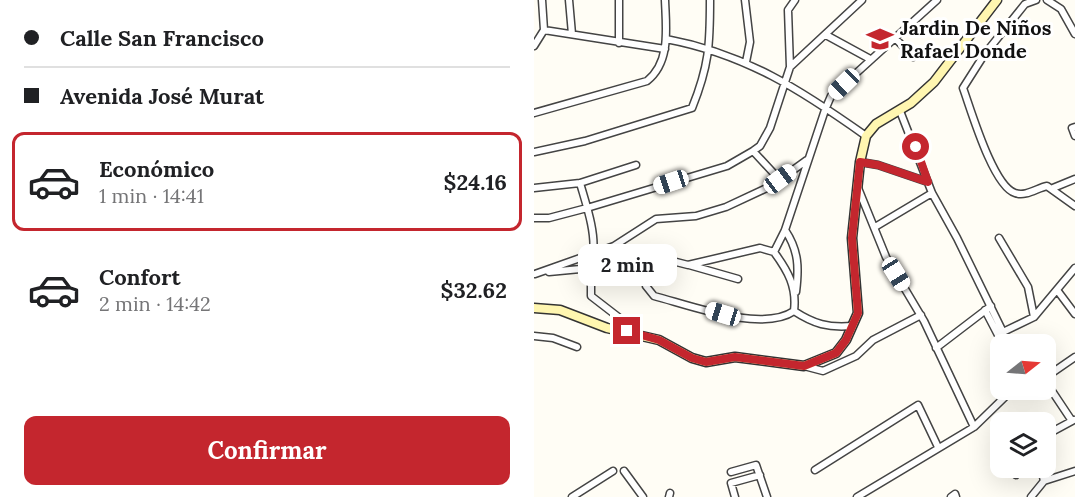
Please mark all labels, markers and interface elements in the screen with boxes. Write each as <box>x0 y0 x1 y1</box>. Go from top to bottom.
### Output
place label: Jardin De Niños Rafael Donde <box>900 15 1052 63</box>
text: Calle San Francisco <box>60 24 264 52</box>
school or university icon: Jardin De Niños Rafael Donde <box>865 24 895 54</box>
car <box>825 65 863 103</box>
text: Avenida José Murat <box>60 82 264 110</box>
route start <box>902 133 929 160</box>
icon: car <box>27 155 81 209</box>
text: Económico <box>99 155 214 183</box>
car <box>760 161 800 197</box>
text: $24.16 <box>444 168 507 196</box>
car <box>651 168 691 196</box>
text: 1 min · 14:41 <box>99 183 204 208</box>
callout: 2 min <box>578 244 676 286</box>
text: 2 min <box>601 252 654 277</box>
car <box>879 254 913 294</box>
icon: car <box>27 263 81 317</box>
text: Confort <box>99 263 181 291</box>
text: $32.62 <box>441 276 507 304</box>
text: 2 min · 14:42 <box>99 291 211 316</box>
car <box>703 300 743 328</box>
route end <box>613 317 640 344</box>
north arrow <box>990 334 1056 400</box>
map controls <box>990 334 1056 478</box>
button: layers <box>990 412 1056 478</box>
button: Confirmar <box>24 416 510 485</box>

